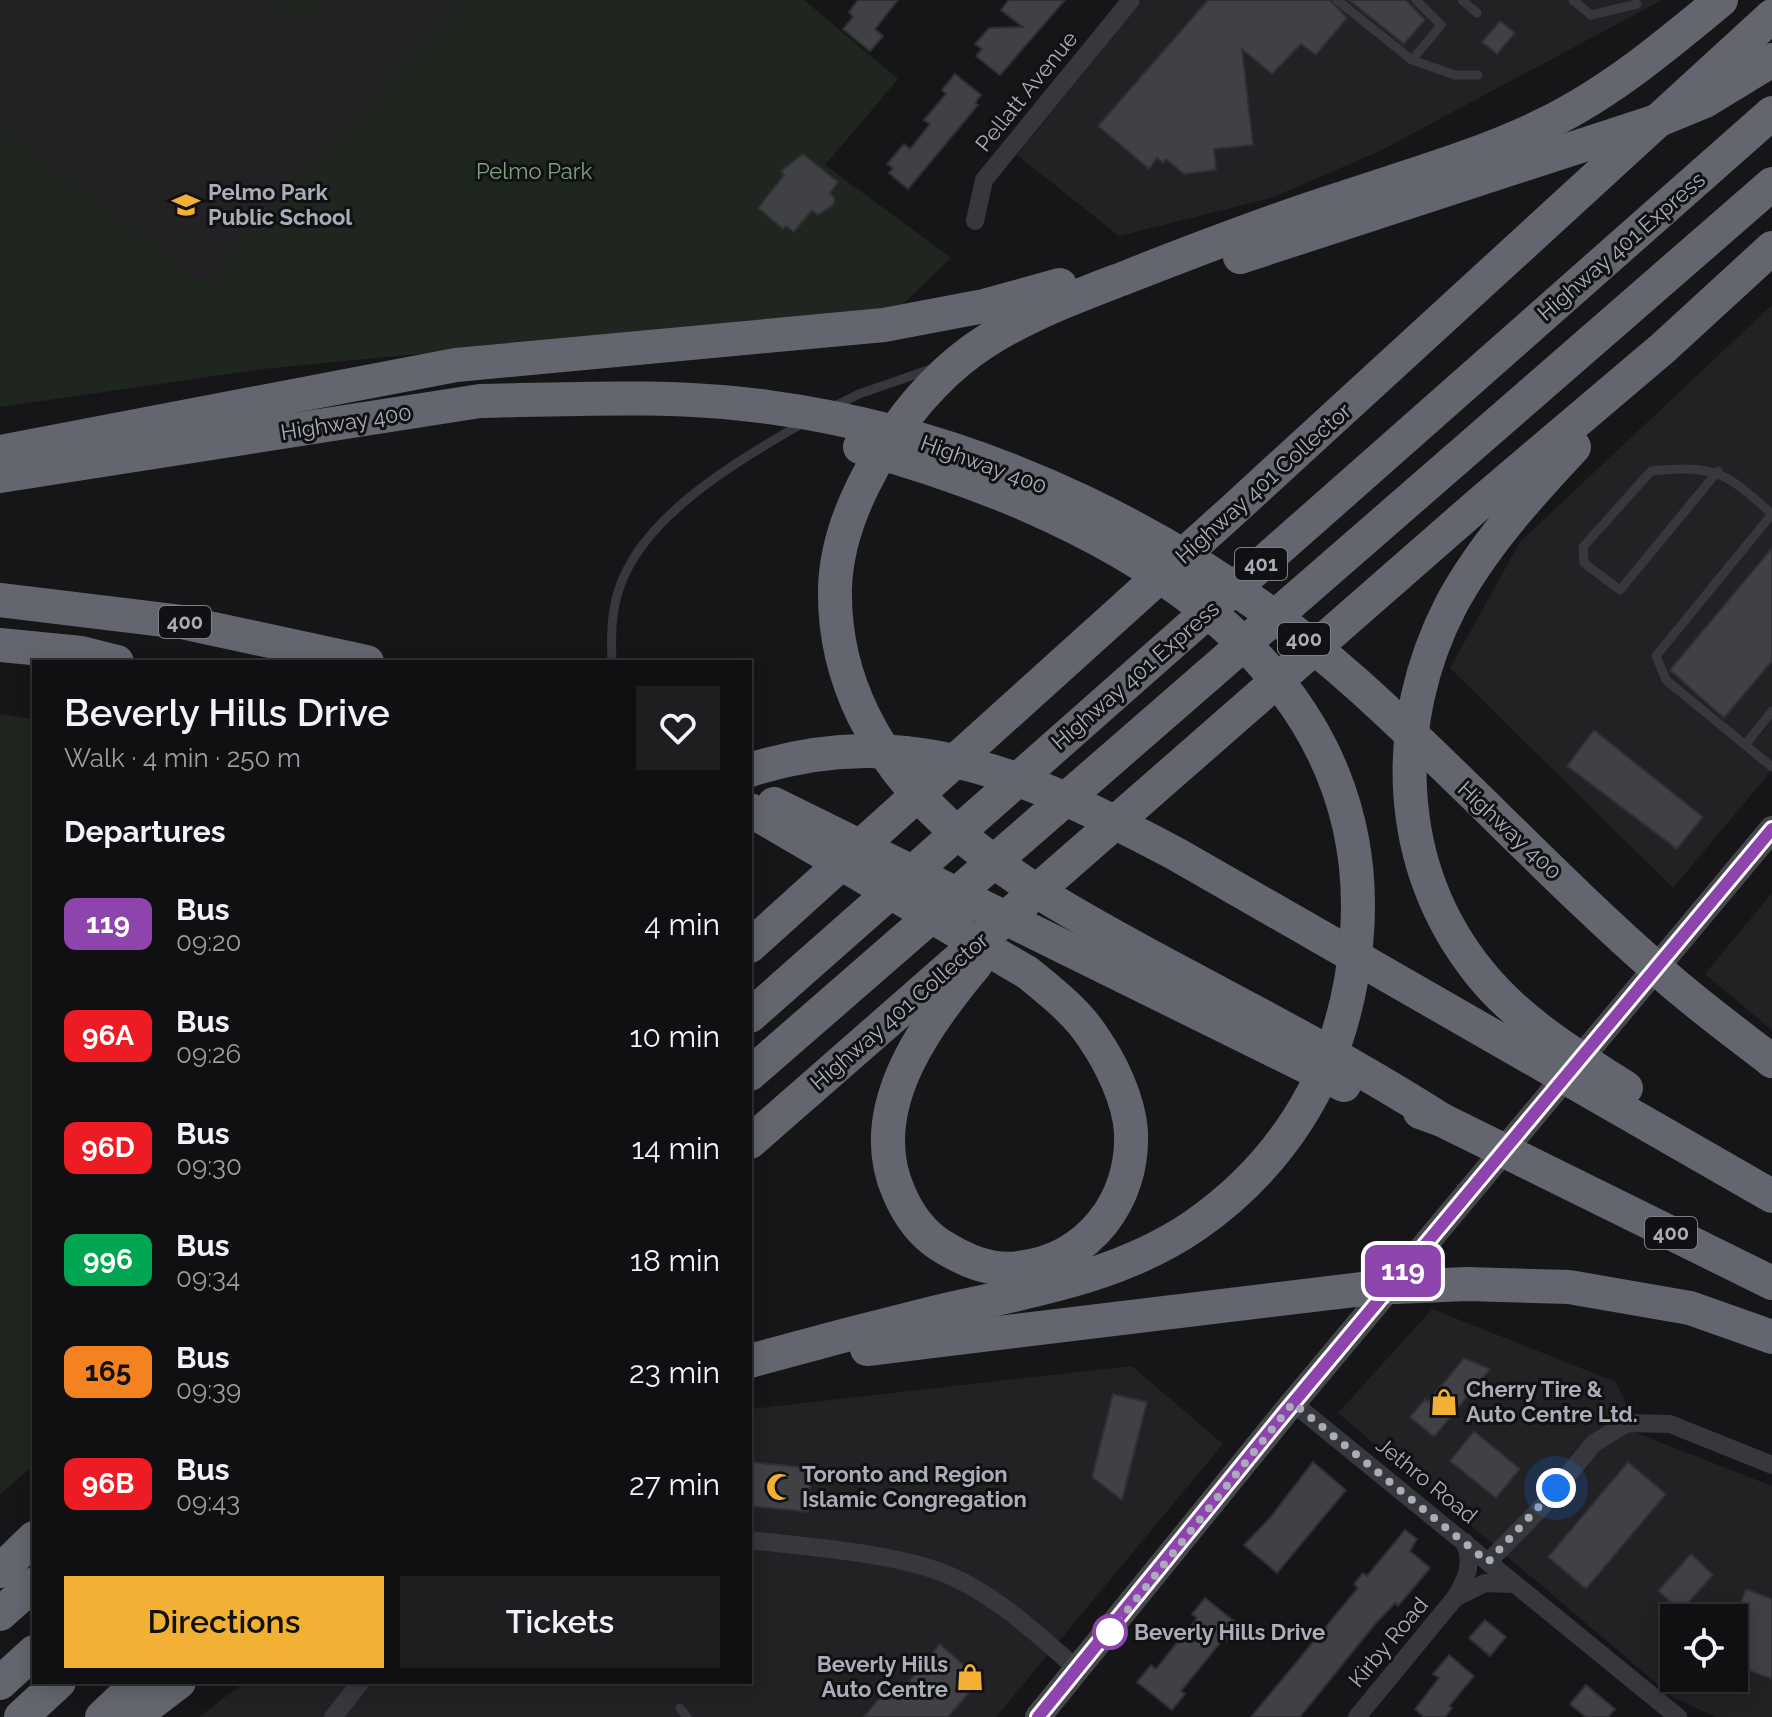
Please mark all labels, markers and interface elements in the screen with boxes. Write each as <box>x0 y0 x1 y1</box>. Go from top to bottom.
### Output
street label: Pellatt Avenue <box>970 26 1082 156</box>
park label: Pelmo Park <box>476 158 592 184</box>
street label: Highway 401 Express <box>1532 166 1710 326</box>
place label: Pelmo Park Public School <box>208 179 353 230</box>
school or university icon: Pelmo Park Public School <box>171 190 201 220</box>
street label: Highway 401 Collector <box>1170 397 1356 569</box>
street label: Highway 400 <box>279 399 413 445</box>
street label: Highway 400 <box>917 429 1051 499</box>
road number: 401 <box>1235 548 1287 580</box>
street label: Highway 401 Express <box>1046 595 1224 755</box>
road number: 400 <box>159 606 211 638</box>
road number: 400 <box>1278 623 1330 655</box>
button: heart <box>636 686 720 770</box>
text: Beverly Hills Drive <box>64 690 390 735</box>
text: Walk · 4 min · 250 m <box>64 743 301 773</box>
street label: Highway 400 <box>1453 775 1567 885</box>
text: Departures <box>64 814 226 849</box>
text: Bus <box>176 892 230 927</box>
text: 119 <box>86 907 130 940</box>
text: 4 min <box>644 907 720 942</box>
text: 09:20 <box>176 927 242 957</box>
street label: Highway 401 Collector <box>805 927 993 1095</box>
text: Bus <box>176 1004 230 1039</box>
text: 96A <box>82 1019 134 1052</box>
text: 10 min <box>630 1019 720 1054</box>
text: 09:26 <box>176 1039 241 1069</box>
text: Bus <box>176 1116 230 1151</box>
text: 96D <box>81 1131 135 1164</box>
text: 14 min <box>632 1131 720 1166</box>
text: 09:30 <box>176 1151 242 1181</box>
road number: 400 <box>1645 1217 1697 1249</box>
text: Bus <box>176 1228 230 1263</box>
text: 996 <box>83 1243 133 1276</box>
text: 18 min <box>630 1243 720 1278</box>
line badge: 119 <box>1357 1245 1449 1297</box>
text: 119 <box>1381 1254 1425 1287</box>
text: 09:34 <box>176 1263 240 1293</box>
text: Bus <box>176 1340 230 1375</box>
text: 165 <box>85 1355 131 1388</box>
text: 23 min <box>629 1355 720 1390</box>
text: 09:39 <box>176 1375 241 1405</box>
place label: Cherry Tire & Auto Centre Ltd. <box>1466 1376 1638 1427</box>
shop icon: Cherry Tire & Auto Centre Ltd. <box>1429 1387 1459 1417</box>
street label: Jethro Road <box>1371 1431 1483 1529</box>
text: Bus <box>176 1452 230 1487</box>
place label: Toronto and Region Islamic Congregation <box>802 1461 1027 1512</box>
text: 96B <box>82 1467 134 1500</box>
text: 27 min <box>629 1467 720 1502</box>
your location <box>1536 1468 1576 1508</box>
mosque icon: Toronto and Region Islamic Congregation <box>765 1472 795 1502</box>
text: 09:43 <box>176 1487 240 1517</box>
button: Directions <box>64 1576 384 1668</box>
button: Tickets <box>400 1576 720 1668</box>
street label: Kirby Road <box>1343 1592 1433 1692</box>
map controls <box>1660 1604 1748 1692</box>
button: locate <box>1660 1604 1748 1692</box>
marker: Beverly Hills Drive <box>1093 1615 1127 1649</box>
place label: Beverly Hills Drive <box>1134 1619 1325 1645</box>
place label: Beverly Hills Auto Centre <box>817 1651 948 1702</box>
shop icon: Beverly Hills Auto Centre <box>955 1662 985 1692</box>

